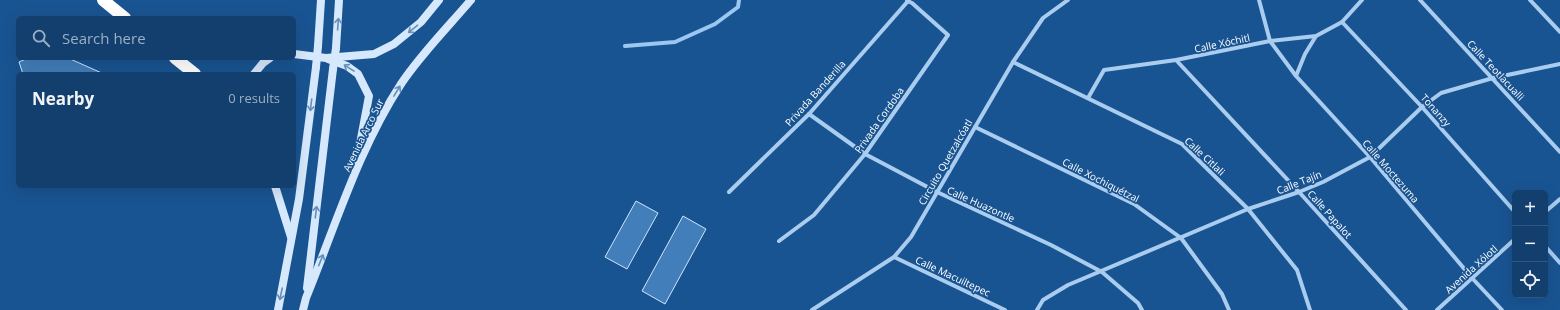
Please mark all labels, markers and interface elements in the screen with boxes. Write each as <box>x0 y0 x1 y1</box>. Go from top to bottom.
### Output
search box <box>16 16 296 60</box>
one-way arrow <box>334 18 341 31</box>
one-way arrow <box>408 24 419 33</box>
icon: search <box>30 27 52 49</box>
text: Search here <box>62 28 146 48</box>
street label: Calle Xóchitl <box>1193 30 1251 56</box>
street label: Calle Teotlacualli <box>1464 37 1528 103</box>
street label: Privada Banderilla <box>782 57 848 129</box>
one-way arrow <box>343 63 354 72</box>
street label: Privada Cordoba <box>851 84 907 156</box>
one-way arrow <box>393 86 401 97</box>
text: Nearby <box>32 87 94 110</box>
text: 0 results <box>228 89 280 107</box>
street label: Tonanzy <box>1418 91 1455 130</box>
street label: Avenida Arco Sur <box>339 96 387 174</box>
one-way arrow <box>307 98 315 111</box>
street label: Circuito Quetzalcóatl <box>915 117 975 207</box>
street label: Calle Citlali <box>1182 134 1228 178</box>
street label: Calle Moctezuma <box>1360 136 1422 206</box>
street label: Calle Xochiquétzal <box>1060 155 1142 205</box>
street label: Calle Tajín <box>1274 167 1324 197</box>
street label: Calle Huazontle <box>945 183 1017 225</box>
street label: Calle Papalot <box>1305 187 1356 241</box>
map controls <box>1512 190 1548 298</box>
button: + <box>1512 190 1548 226</box>
one-way arrow <box>312 206 320 219</box>
button: − <box>1512 226 1548 262</box>
street label: Avenida Xólotl <box>1442 242 1500 296</box>
street label: Calle Macuiltepec <box>913 252 993 300</box>
one-way arrow <box>318 255 325 267</box>
button: locate <box>1512 262 1548 298</box>
one-way arrow <box>276 287 284 300</box>

